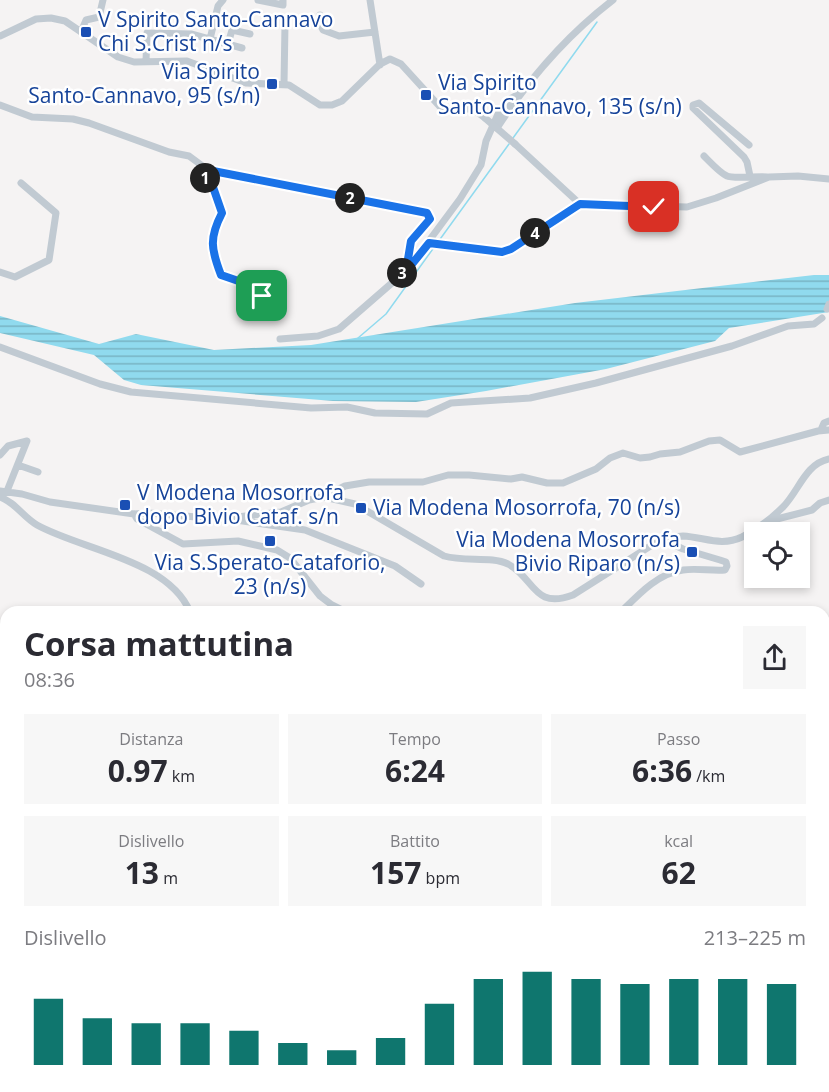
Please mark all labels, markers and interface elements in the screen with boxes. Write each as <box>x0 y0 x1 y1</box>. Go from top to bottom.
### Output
place label: V Spirito Santo-Cannavo Chi S.Crist n/s <box>98 5 333 57</box>
marker: V Spirito Santo-Cannavo Chi S.Crist n/s <box>79 25 93 39</box>
place label: Via Spirito Santo-Cannavo, 95 (s/n) <box>28 57 260 109</box>
place label: Via Spirito Santo-Cannavo, 135 (s/n) <box>438 68 682 120</box>
marker: Via Spirito Santo-Cannavo, 95 (s/n) <box>265 77 279 91</box>
marker: Via Spirito Santo-Cannavo, 135 (s/n) <box>419 88 433 102</box>
pin: 1 <box>190 163 220 193</box>
text: 1 <box>200 167 210 189</box>
pin <box>628 181 679 232</box>
pin: 2 <box>335 183 365 213</box>
text: 2 <box>345 187 355 209</box>
icon: check <box>637 190 670 223</box>
pin: 4 <box>520 218 550 248</box>
text: 4 <box>530 222 540 244</box>
pin: 3 <box>387 258 417 288</box>
text: 3 <box>397 262 407 284</box>
pin <box>236 270 287 321</box>
icon: arrive <box>245 279 278 312</box>
place label: V Modena Mosorrofa dopo Bivio Cataf. s/n <box>137 478 344 530</box>
place label: Via Modena Mosorrofa, 70 (n/s) <box>373 493 680 521</box>
marker: V Modena Mosorrofa dopo Bivio Cataf. s/n <box>118 498 132 512</box>
marker: Via Modena Mosorrofa, 70 (n/s) <box>354 501 368 515</box>
map controls <box>744 522 810 588</box>
button: locate <box>744 522 810 588</box>
place label: Via Modena Mosorrofa Bivio Riparo (n/s) <box>456 525 680 577</box>
marker: Via S.Sperato-Cataforio, 23 (n/s) <box>263 534 277 548</box>
marker: Via Modena Mosorrofa Bivio Riparo (n/s) <box>685 545 699 559</box>
place label: Via S.Sperato-Cataforio, 23 (n/s) <box>155 548 385 600</box>
text: Corsa mattutina <box>24 621 294 666</box>
button: share <box>743 626 806 689</box>
text: 08:36 <box>24 666 75 693</box>
text: Distanza <box>119 728 183 750</box>
text: Tempo <box>389 728 441 750</box>
text: Passo <box>657 728 700 750</box>
text: 0.97 <box>108 750 168 791</box>
text: 6:24 <box>385 750 445 791</box>
text: 6:36 <box>632 750 692 791</box>
text: km <box>168 765 195 787</box>
text: /km <box>692 765 725 787</box>
text: Dislivello <box>118 830 184 852</box>
text: Battito <box>390 830 440 852</box>
text: kcal <box>664 830 693 852</box>
text: 13 <box>125 852 159 893</box>
text: 157 <box>370 852 421 893</box>
text: 62 <box>662 852 696 893</box>
text: m <box>159 867 178 889</box>
text: bpm <box>421 867 460 889</box>
text: Dislivello <box>24 924 107 951</box>
text: 213–225 m <box>704 924 806 951</box>

